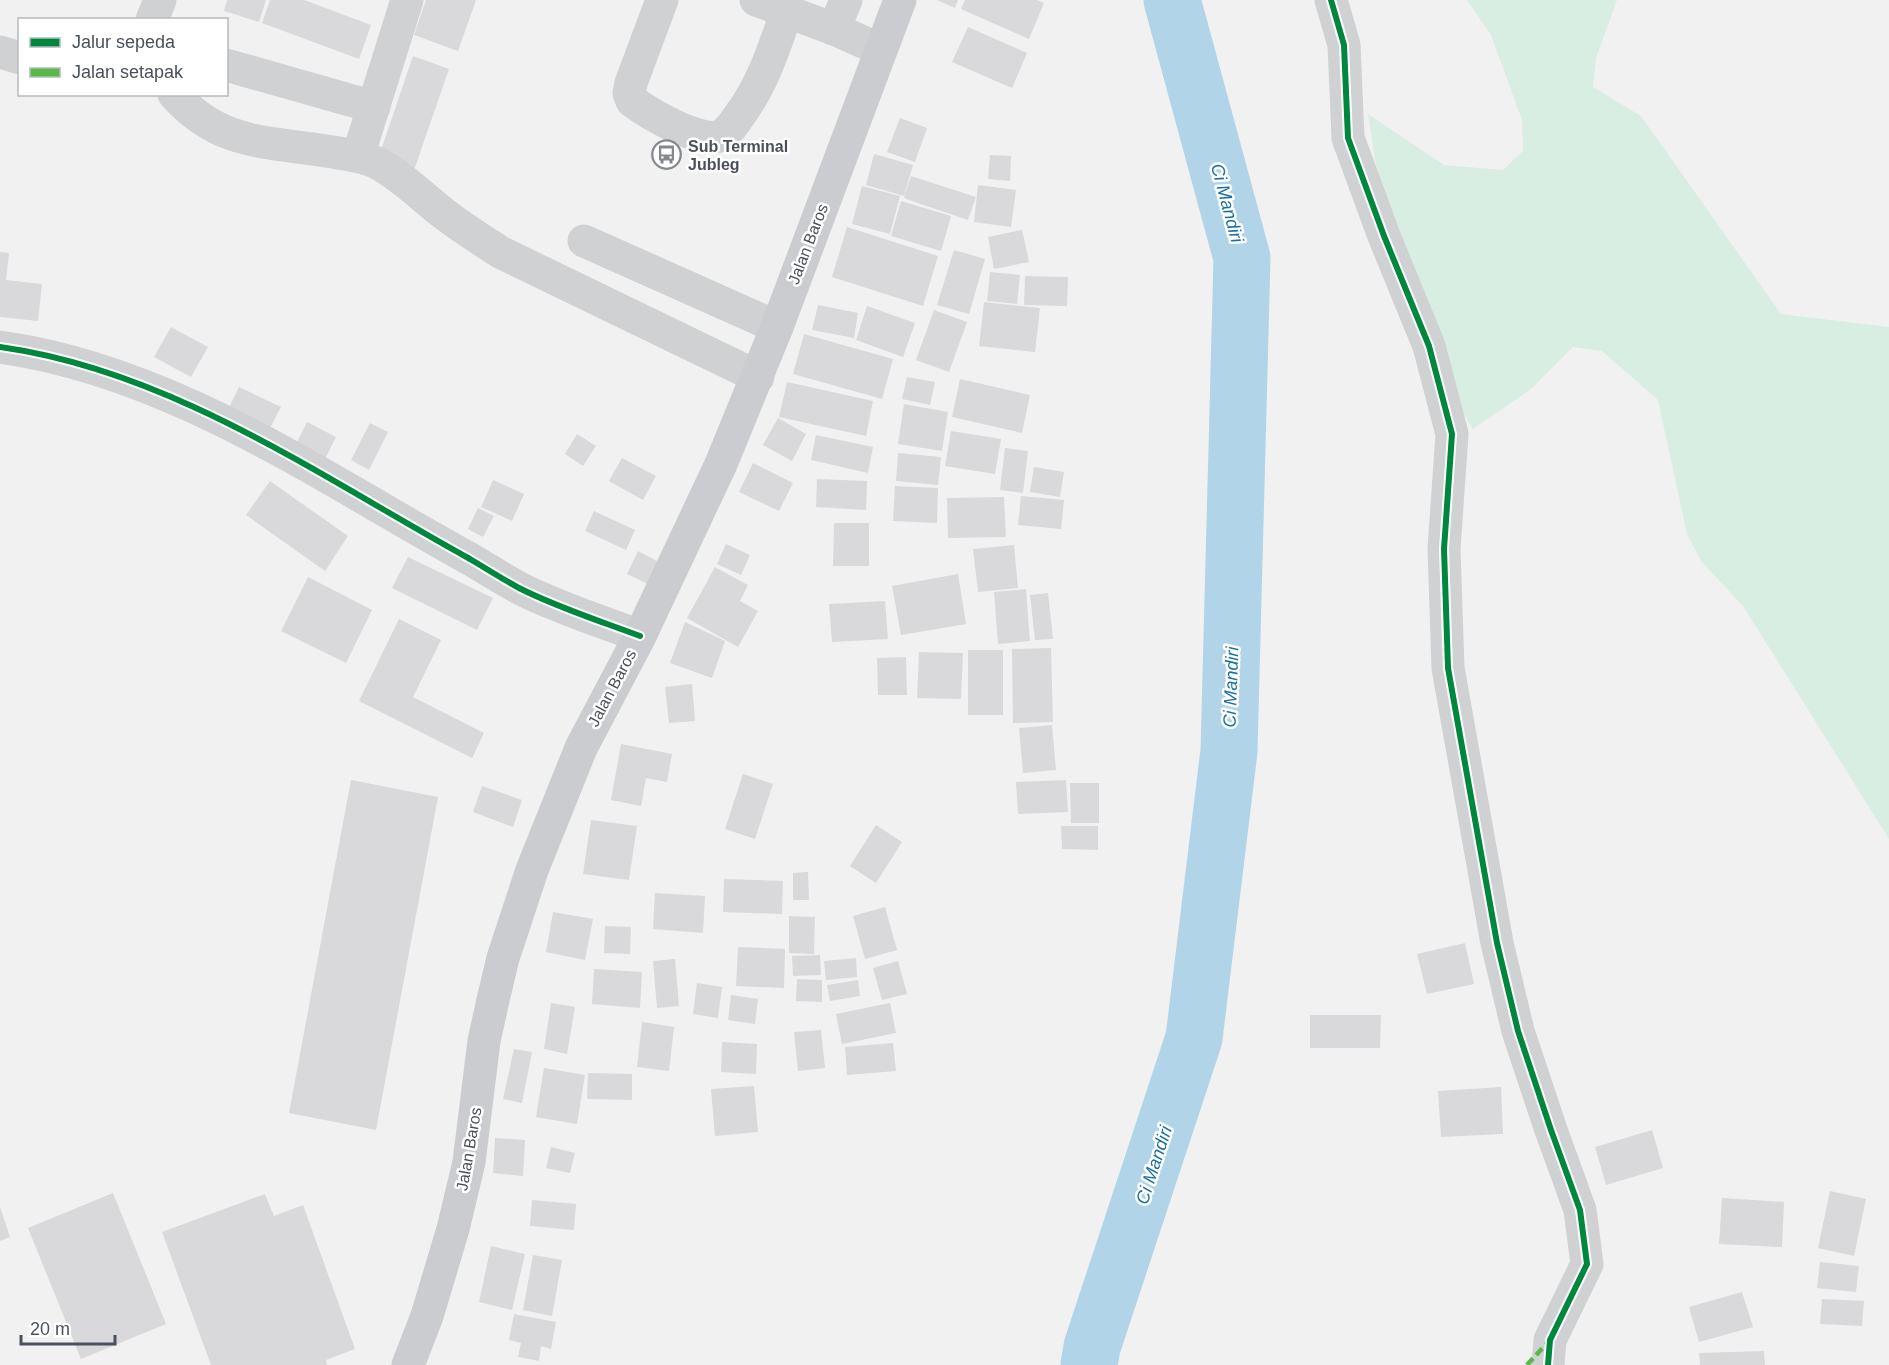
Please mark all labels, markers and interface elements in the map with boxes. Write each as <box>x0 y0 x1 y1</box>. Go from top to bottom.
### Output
legend <box>18 18 228 96</box>
text: Jalur sepeda <box>72 32 176 52</box>
text: Jalan setapak <box>72 62 184 82</box>
place label: Sub Terminal Jubleg <box>688 138 788 173</box>
bus stop icon: Sub Terminal Jubleg <box>651 139 683 171</box>
water label: Ci Mandiri <box>1207 161 1247 246</box>
street label: Jalan Baros <box>785 202 831 286</box>
water label: Ci Mandiri <box>1220 645 1242 728</box>
street label: Jalan Baros <box>585 647 639 729</box>
street label: Jalan Baros <box>453 1106 485 1192</box>
water label: Ci Mandiri <box>1132 1122 1176 1207</box>
scale bar <box>21 1308 116 1346</box>
text: 20 m <box>30 1319 70 1339</box>

